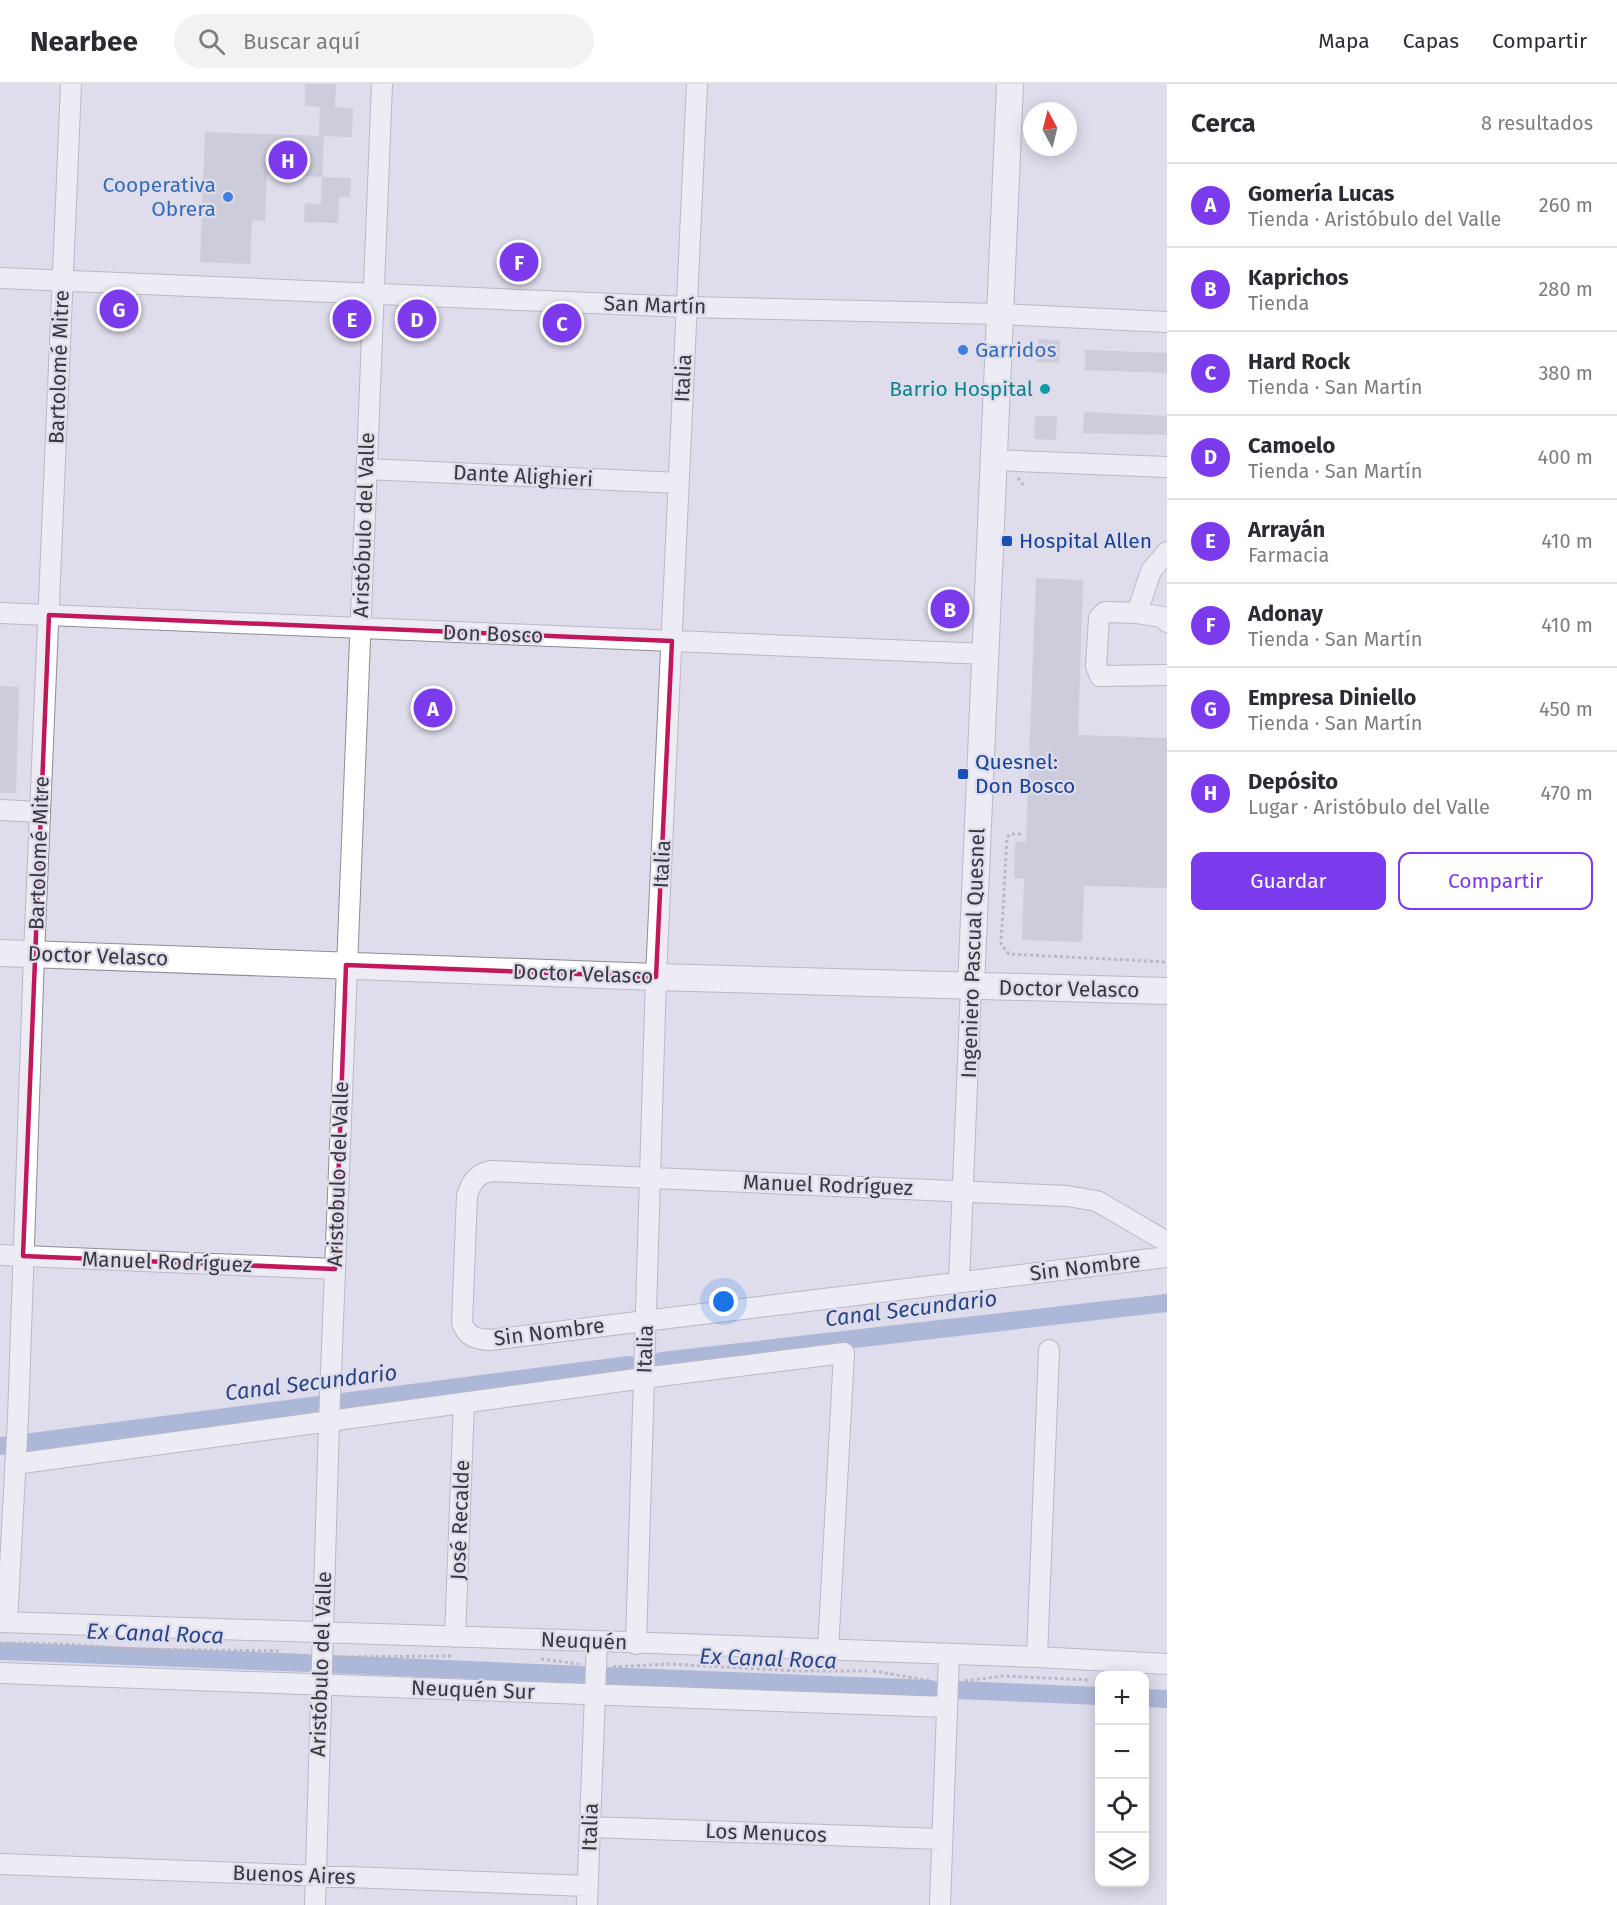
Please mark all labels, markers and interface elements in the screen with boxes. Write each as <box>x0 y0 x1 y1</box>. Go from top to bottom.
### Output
search box <box>174 14 594 68</box>
text: Nearbee <box>30 25 138 58</box>
icon: search <box>195 25 228 58</box>
text: Buscar aquí <box>243 28 360 55</box>
text: Mapa <box>1318 28 1370 54</box>
text: Capas <box>1403 28 1459 54</box>
text: Compartir <box>1492 28 1587 54</box>
north arrow <box>1023 102 1077 156</box>
text: Cerca <box>1191 108 1256 139</box>
text: 8 resultados <box>1481 111 1593 135</box>
pin: H <box>268 138 308 182</box>
place label: Cooperativa Obrera <box>102 172 216 222</box>
text: Gomería Lucas <box>1248 180 1394 207</box>
marker: Cooperativa Obrera <box>221 190 235 204</box>
text: A <box>1205 193 1216 217</box>
text: 260 m <box>1539 193 1593 217</box>
text: Tienda · Aristóbulo del Valle <box>1248 207 1501 231</box>
pin: F <box>500 240 538 285</box>
text: Kaprichos <box>1248 264 1349 291</box>
text: B <box>1204 277 1217 301</box>
text: 280 m <box>1538 277 1593 301</box>
pin: G <box>100 286 138 332</box>
street label: Bartolomé Mitre <box>43 290 75 444</box>
street label: San Martín <box>603 290 707 320</box>
text: Tienda <box>1248 291 1309 315</box>
pin: E <box>332 296 372 342</box>
pin: D <box>398 296 436 342</box>
pin: C <box>542 300 582 346</box>
place label: Garridos <box>975 337 1057 363</box>
marker: Garridos <box>956 343 970 357</box>
text: Hard Rock <box>1248 348 1350 375</box>
street label: Italia <box>669 353 697 403</box>
text: C <box>1205 361 1216 385</box>
text: 380 m <box>1538 361 1593 385</box>
text: Tienda · San Martín <box>1248 375 1422 399</box>
place label: Barrio Hospital <box>889 376 1033 402</box>
marker: Barrio Hospital <box>1038 382 1052 396</box>
street label: Aristóbulo del Valle <box>348 432 380 618</box>
text: Camoelo <box>1248 432 1335 459</box>
text: D <box>1204 445 1217 469</box>
text: 400 m <box>1538 445 1593 469</box>
street label: Dante Alighieri <box>452 459 594 493</box>
text: Tienda · San Martín <box>1248 459 1422 483</box>
text: Arrayán <box>1248 516 1325 543</box>
place label: Hospital Allen <box>1019 528 1152 554</box>
text: E <box>1205 529 1216 553</box>
text: 410 m <box>1541 529 1593 553</box>
marker: Hospital Allen <box>1000 534 1014 548</box>
text: Farmacia <box>1248 543 1329 567</box>
pin: B <box>930 586 970 632</box>
text: Adonay <box>1248 600 1323 627</box>
text: F <box>1206 613 1215 637</box>
text: 410 m <box>1541 613 1593 637</box>
street label: Don Bosco <box>442 619 544 649</box>
text: Tienda · San Martín <box>1248 627 1422 651</box>
text: Empresa Diniello <box>1248 684 1416 711</box>
pin: A <box>414 686 452 730</box>
text: G <box>1204 697 1217 721</box>
text: 450 m <box>1539 697 1593 721</box>
text: Tienda · San Martín <box>1248 711 1422 735</box>
place label: Quesnel: Don Bosco <box>975 749 1075 799</box>
marker: Quesnel: Don Bosco <box>956 767 970 781</box>
text: Depósito <box>1248 768 1338 795</box>
street label: Bartolomé Mitre <box>23 776 55 930</box>
text: H <box>1204 781 1217 805</box>
text: 470 m <box>1541 781 1593 805</box>
text: Lugar · Aristóbulo del Valle <box>1248 795 1490 819</box>
street label: Ingeniero Pascual Quesnel <box>956 827 990 1079</box>
street label: Italia <box>648 839 676 889</box>
button: Guardar <box>1191 852 1386 910</box>
button: Compartir <box>1398 852 1593 910</box>
street label: Doctor Velasco <box>27 941 169 971</box>
street label: Doctor Velasco <box>512 959 654 989</box>
street label: Doctor Velasco <box>998 975 1140 1003</box>
street label: Aristobulo del Valle <box>322 1081 354 1267</box>
street label: Manuel Rodríguez <box>743 1169 913 1201</box>
street label: Manuel Rodríguez <box>82 1246 252 1278</box>
street label: Sin Nombre <box>1028 1247 1142 1287</box>
water label: Canal Secundario <box>824 1285 999 1332</box>
your location <box>709 1287 738 1316</box>
street label: Sin Nombre <box>492 1312 606 1352</box>
street label: Italia <box>631 1324 659 1374</box>
water label: Canal Secundario <box>224 1359 399 1406</box>
street label: José Recalde <box>445 1459 475 1581</box>
street label: Aristóbulo del Valle <box>305 1571 337 1757</box>
water label: Ex Canal Roca <box>86 1618 224 1649</box>
street label: Neuquén <box>540 1626 628 1656</box>
water label: Ex Canal Roca <box>699 1643 837 1674</box>
map controls <box>1095 1671 1149 1887</box>
button: + <box>1095 1671 1149 1725</box>
street label: Neuquén Sur <box>411 1675 535 1705</box>
button: − <box>1095 1725 1149 1779</box>
button: locate <box>1095 1779 1149 1833</box>
street label: Italia <box>576 1802 604 1852</box>
street label: Los Menucos <box>705 1818 827 1848</box>
button: layers <box>1095 1833 1149 1887</box>
street label: Buenos Aires <box>232 1860 356 1890</box>

